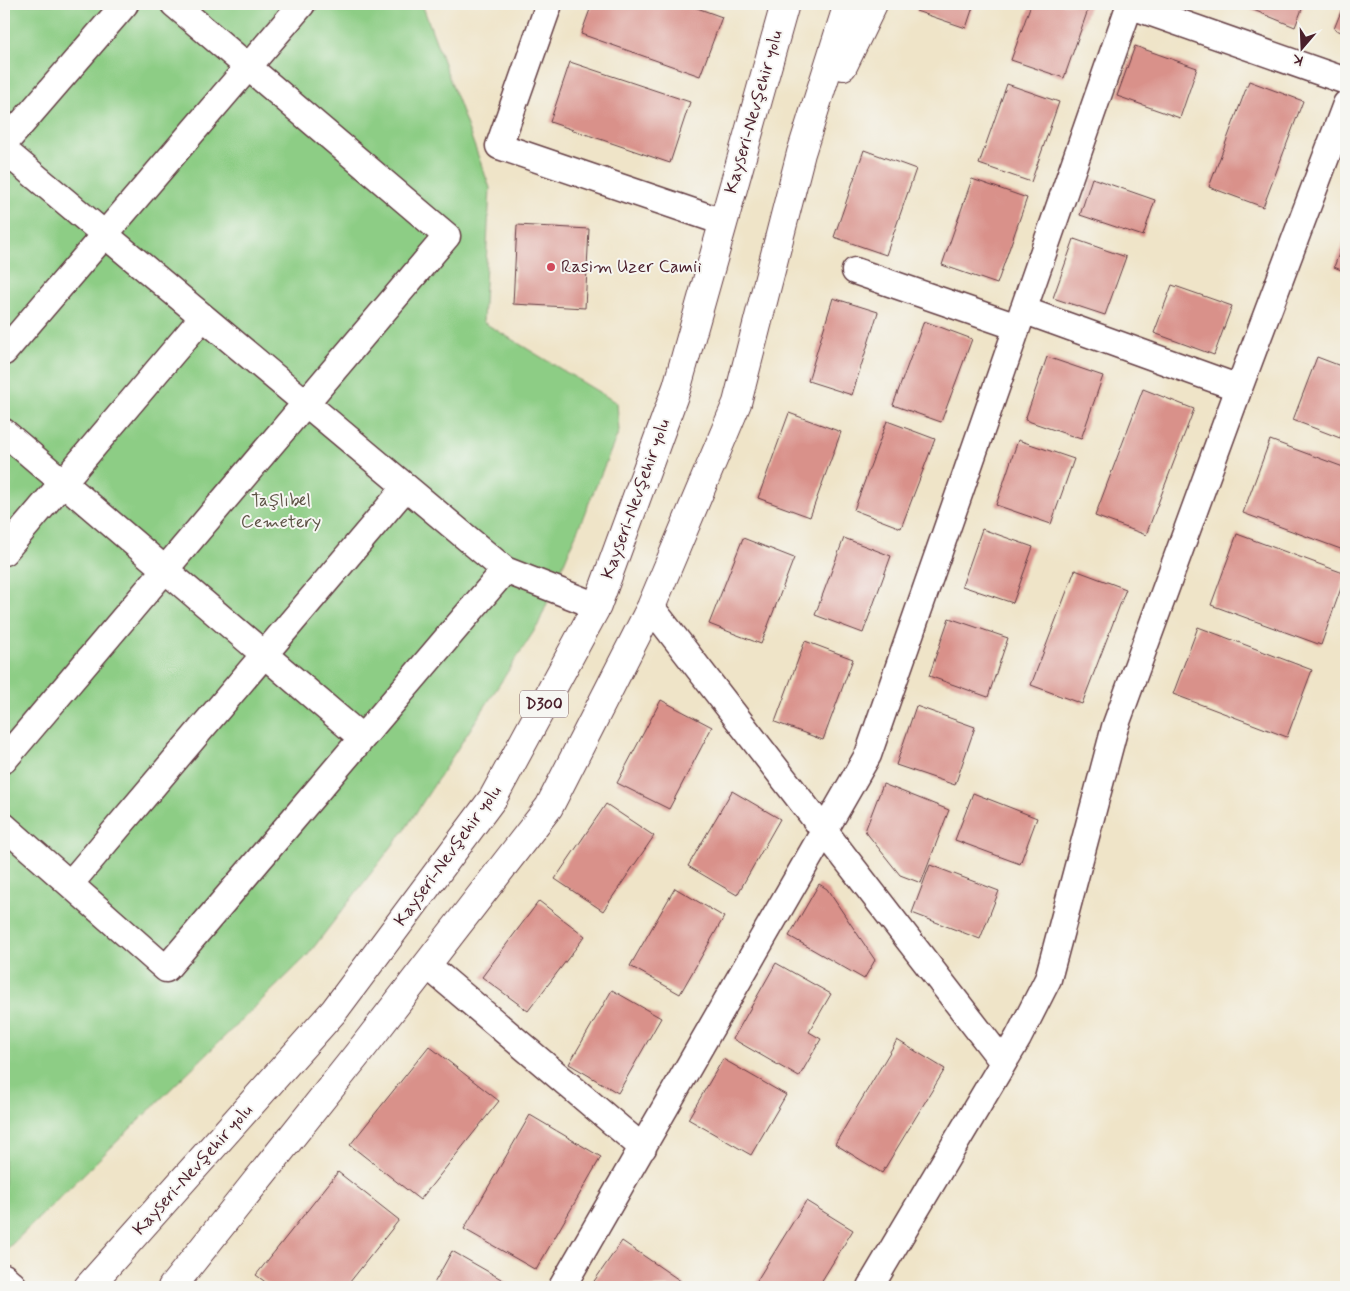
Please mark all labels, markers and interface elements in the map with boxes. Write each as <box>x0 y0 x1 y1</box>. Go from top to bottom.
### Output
north arrow <box>1278 22 1328 72</box>
street label: Kayseri-Nevşehir yolu <box>719 28 789 196</box>
text: K <box>1289 49 1306 69</box>
place label: Rasim Uzer Camii <box>561 255 702 279</box>
marker: Rasim Uzer Camii <box>545 261 557 273</box>
street label: Kayseri-Nevşehir yolu <box>596 416 676 582</box>
park label: Taşlıbel Cemetery <box>241 489 321 534</box>
road number: D300 <box>520 691 568 718</box>
street label: Kayseri-Nevşehir yolu <box>389 781 507 931</box>
street label: Kayseri-Nevşehir yolu <box>128 1099 258 1241</box>

